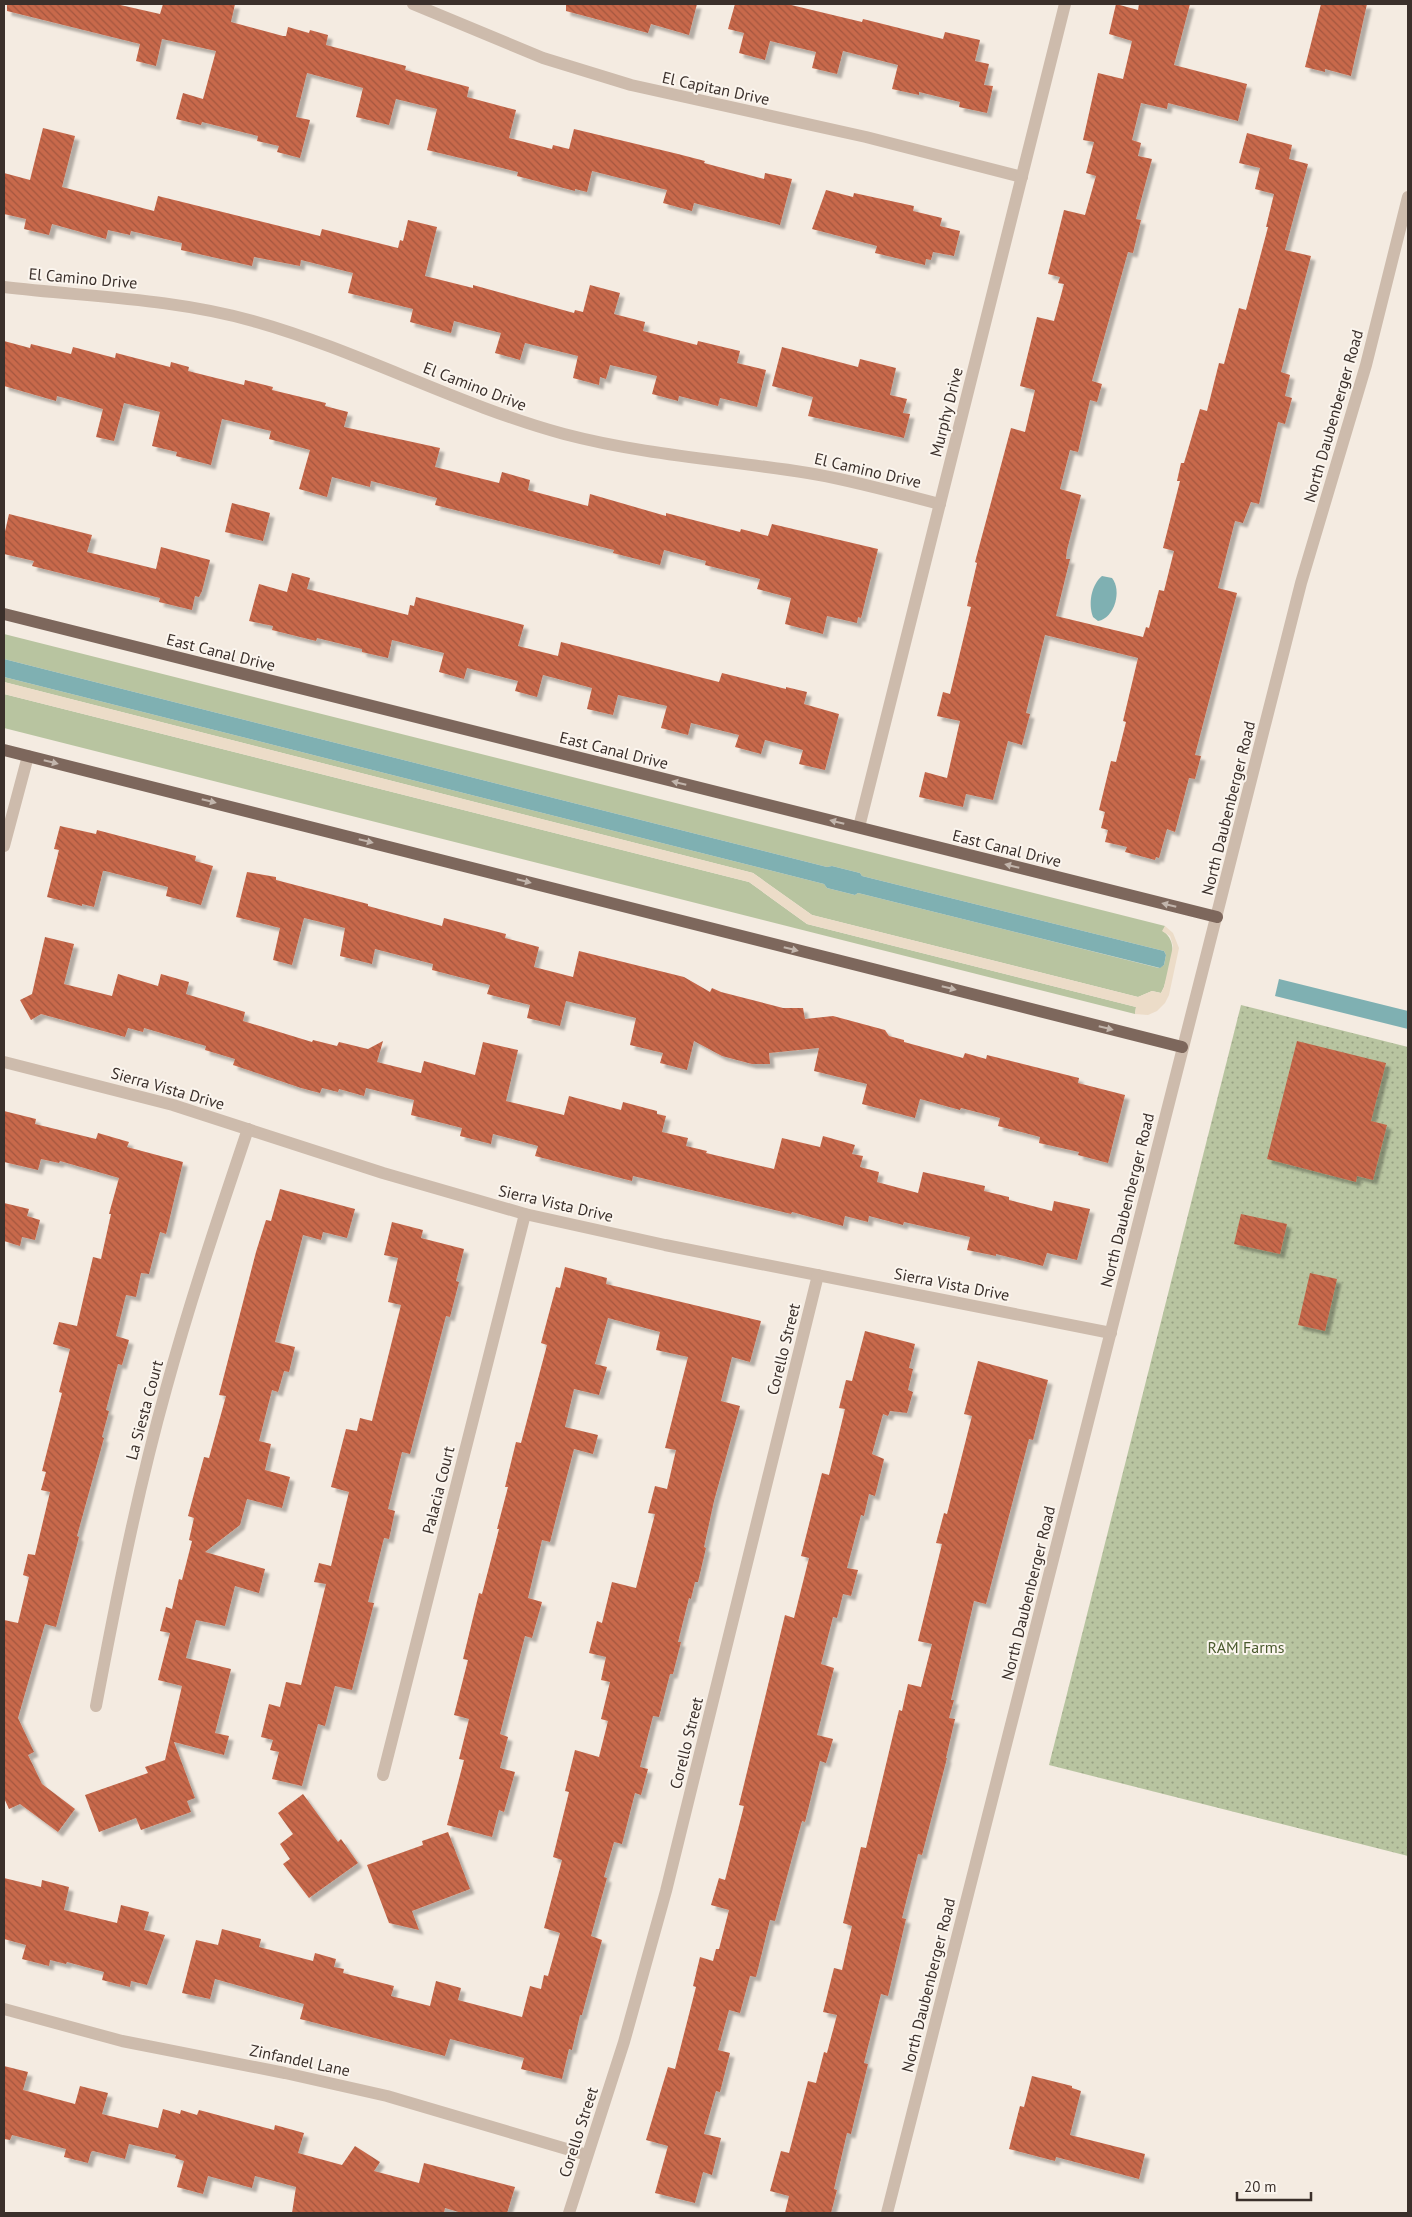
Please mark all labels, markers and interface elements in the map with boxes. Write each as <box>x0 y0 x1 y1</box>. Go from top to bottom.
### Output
street label: El Capitan Drive <box>660 67 772 109</box>
street label: El Camino Drive <box>28 263 138 293</box>
street label: North Daubenberger Road <box>1299 327 1367 505</box>
street label: El Camino Drive <box>421 357 529 415</box>
street label: Murphy Drive <box>925 365 967 459</box>
street label: El Camino Drive <box>813 448 923 492</box>
street label: East Canal Drive <box>165 629 277 675</box>
street label: North Daubenberger Road <box>1197 719 1259 897</box>
street label: East Canal Drive <box>558 727 670 773</box>
one-way arrow <box>43 758 59 766</box>
one-way arrow <box>672 779 687 787</box>
one-way arrow <box>201 798 216 806</box>
one-way arrow <box>830 818 845 826</box>
street label: East Canal Drive <box>951 825 1063 871</box>
one-way arrow <box>359 837 374 845</box>
one-way arrow <box>1004 862 1019 870</box>
one-way arrow <box>516 877 531 885</box>
one-way arrow <box>1162 901 1177 909</box>
one-way arrow <box>784 945 799 953</box>
one-way arrow <box>941 985 956 993</box>
one-way arrow <box>1099 1024 1114 1032</box>
street label: Sierra Vista Drive <box>109 1062 227 1114</box>
street label: North Daubenberger Road <box>1096 1111 1158 1289</box>
street label: Sierra Vista Drive <box>497 1180 615 1226</box>
street label: Sierra Vista Drive <box>893 1263 1011 1305</box>
street label: Corello Street <box>762 1301 804 1397</box>
street label: La Siesta Court <box>121 1357 167 1462</box>
street label: Palacia Court <box>417 1443 459 1536</box>
street label: North Daubenberger Road <box>997 1504 1059 1682</box>
park label: RAM Farms <box>1208 1637 1285 1657</box>
street label: Corello Street <box>665 1695 707 1791</box>
street label: North Daubenberger Road <box>897 1896 959 2074</box>
street label: Zinfandel Lane <box>248 2040 352 2080</box>
street label: Corello Street <box>554 2084 602 2180</box>
scale bar <box>1237 2170 1311 2202</box>
text: 20 m <box>1244 2177 1277 2196</box>

